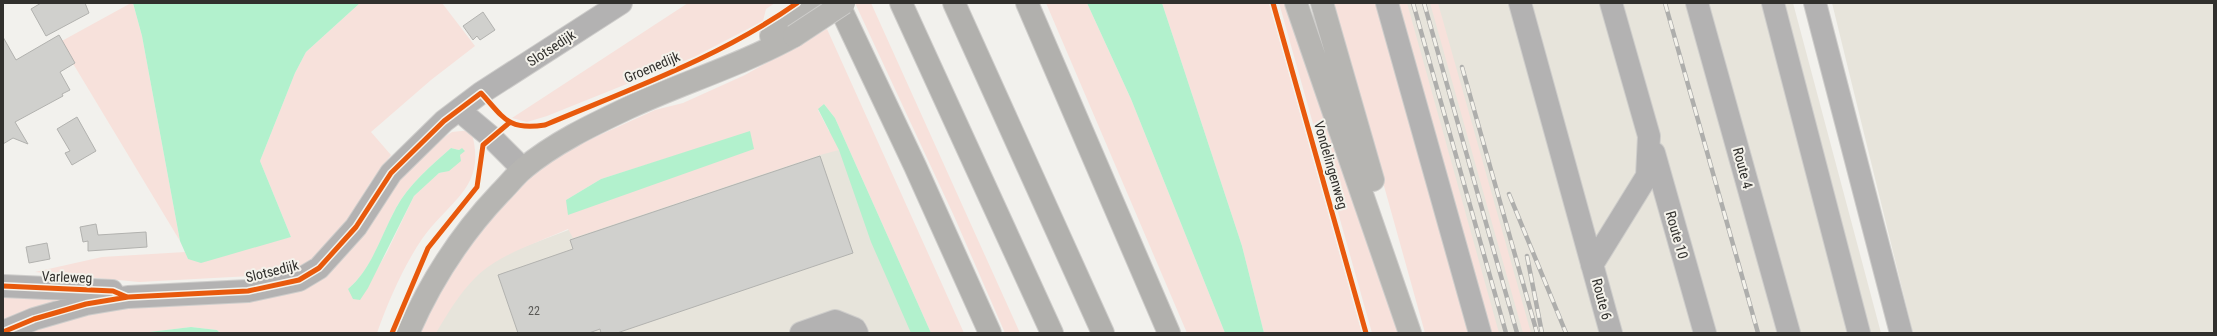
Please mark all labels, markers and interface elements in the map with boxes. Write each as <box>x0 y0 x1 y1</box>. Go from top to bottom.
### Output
street label: Slotsedijk <box>524 26 579 69</box>
street label: Groenedijk <box>622 48 683 86</box>
street label: Vondelingenweg <box>1311 119 1351 211</box>
street label: Route 4 <box>1730 146 1756 190</box>
street label: Route 10 <box>1663 209 1691 261</box>
street label: Slotsedijk <box>244 257 301 285</box>
street label: Varleweg <box>41 268 93 286</box>
street label: Route 6 <box>1589 277 1615 321</box>
house number: 22 <box>528 304 540 318</box>

